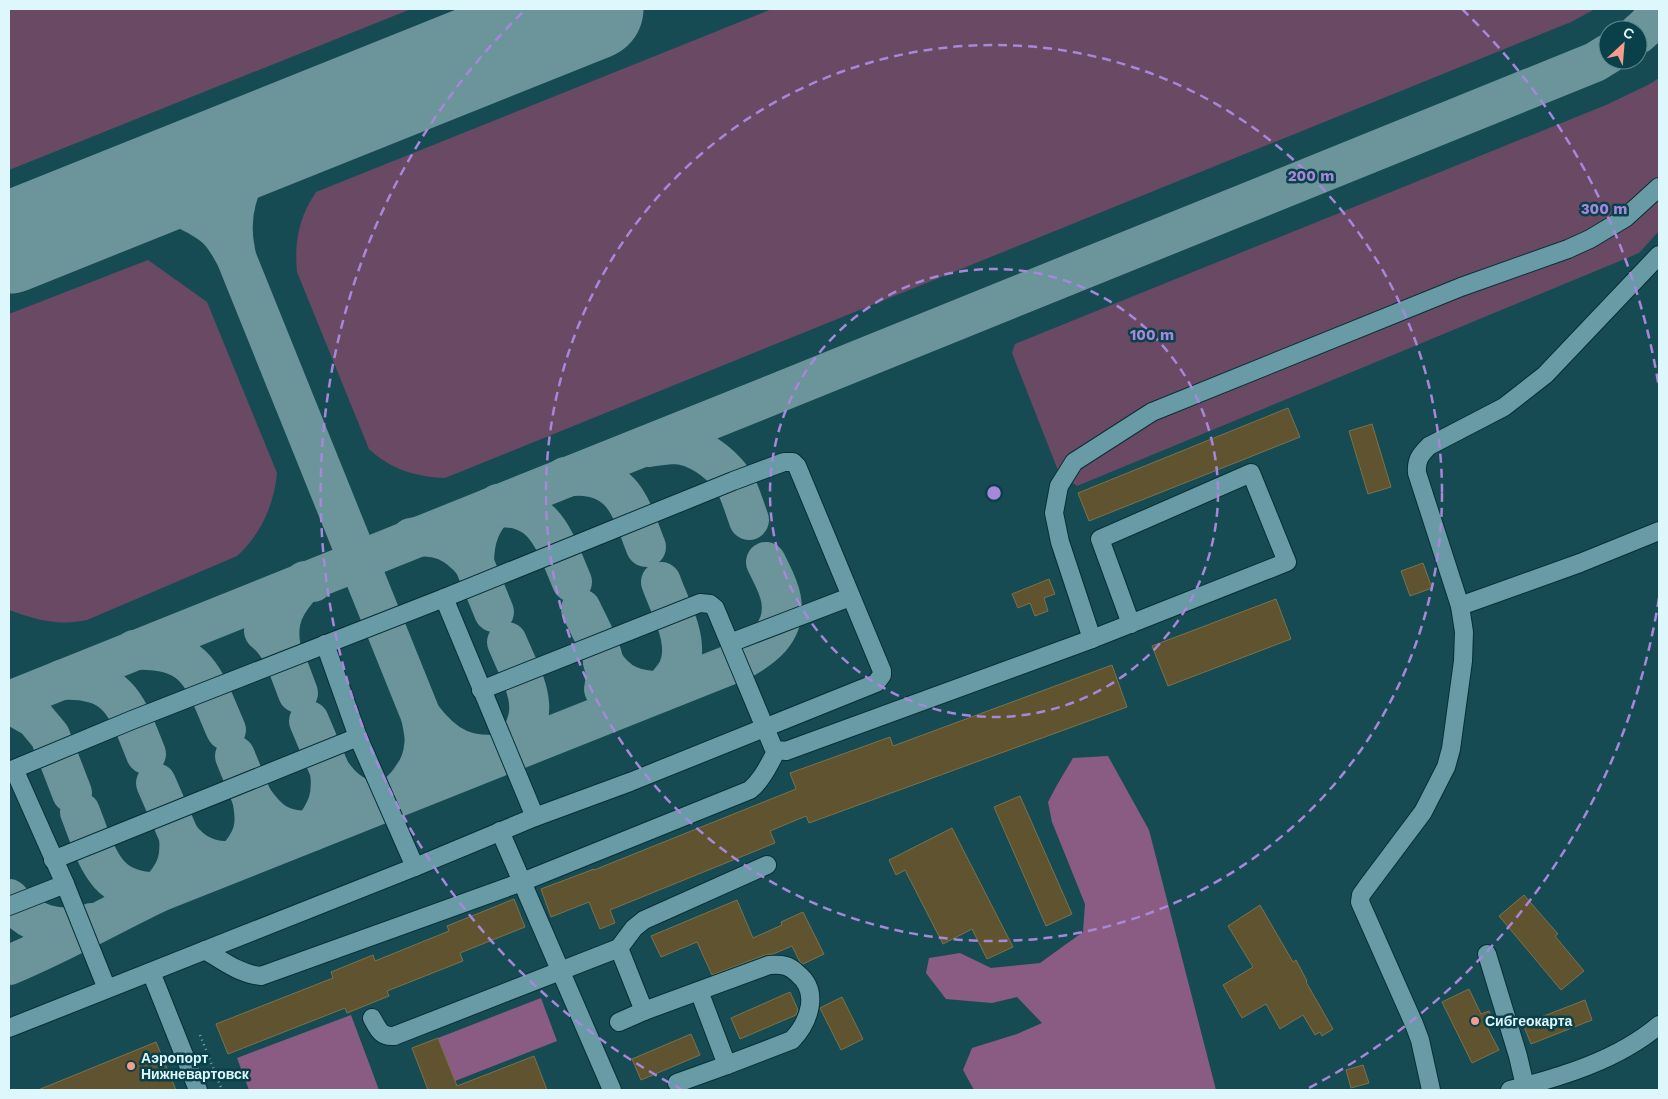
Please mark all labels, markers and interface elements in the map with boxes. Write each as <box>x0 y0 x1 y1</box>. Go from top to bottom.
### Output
north arrow <box>1598 20 1648 70</box>
text: С <box>1621 24 1637 43</box>
text: 200 m <box>1288 167 1334 185</box>
text: 300 m <box>1581 200 1627 218</box>
text: 100 m <box>1130 326 1174 344</box>
centre of rings <box>985 484 1003 502</box>
place label: Сибгеокарта <box>1485 1013 1573 1029</box>
marker: Сибгеокарта <box>1469 1015 1481 1027</box>
place label: Аэропорт Нижневартовск <box>141 1050 250 1082</box>
marker: Аэропорт Нижневартовск <box>125 1060 137 1072</box>

